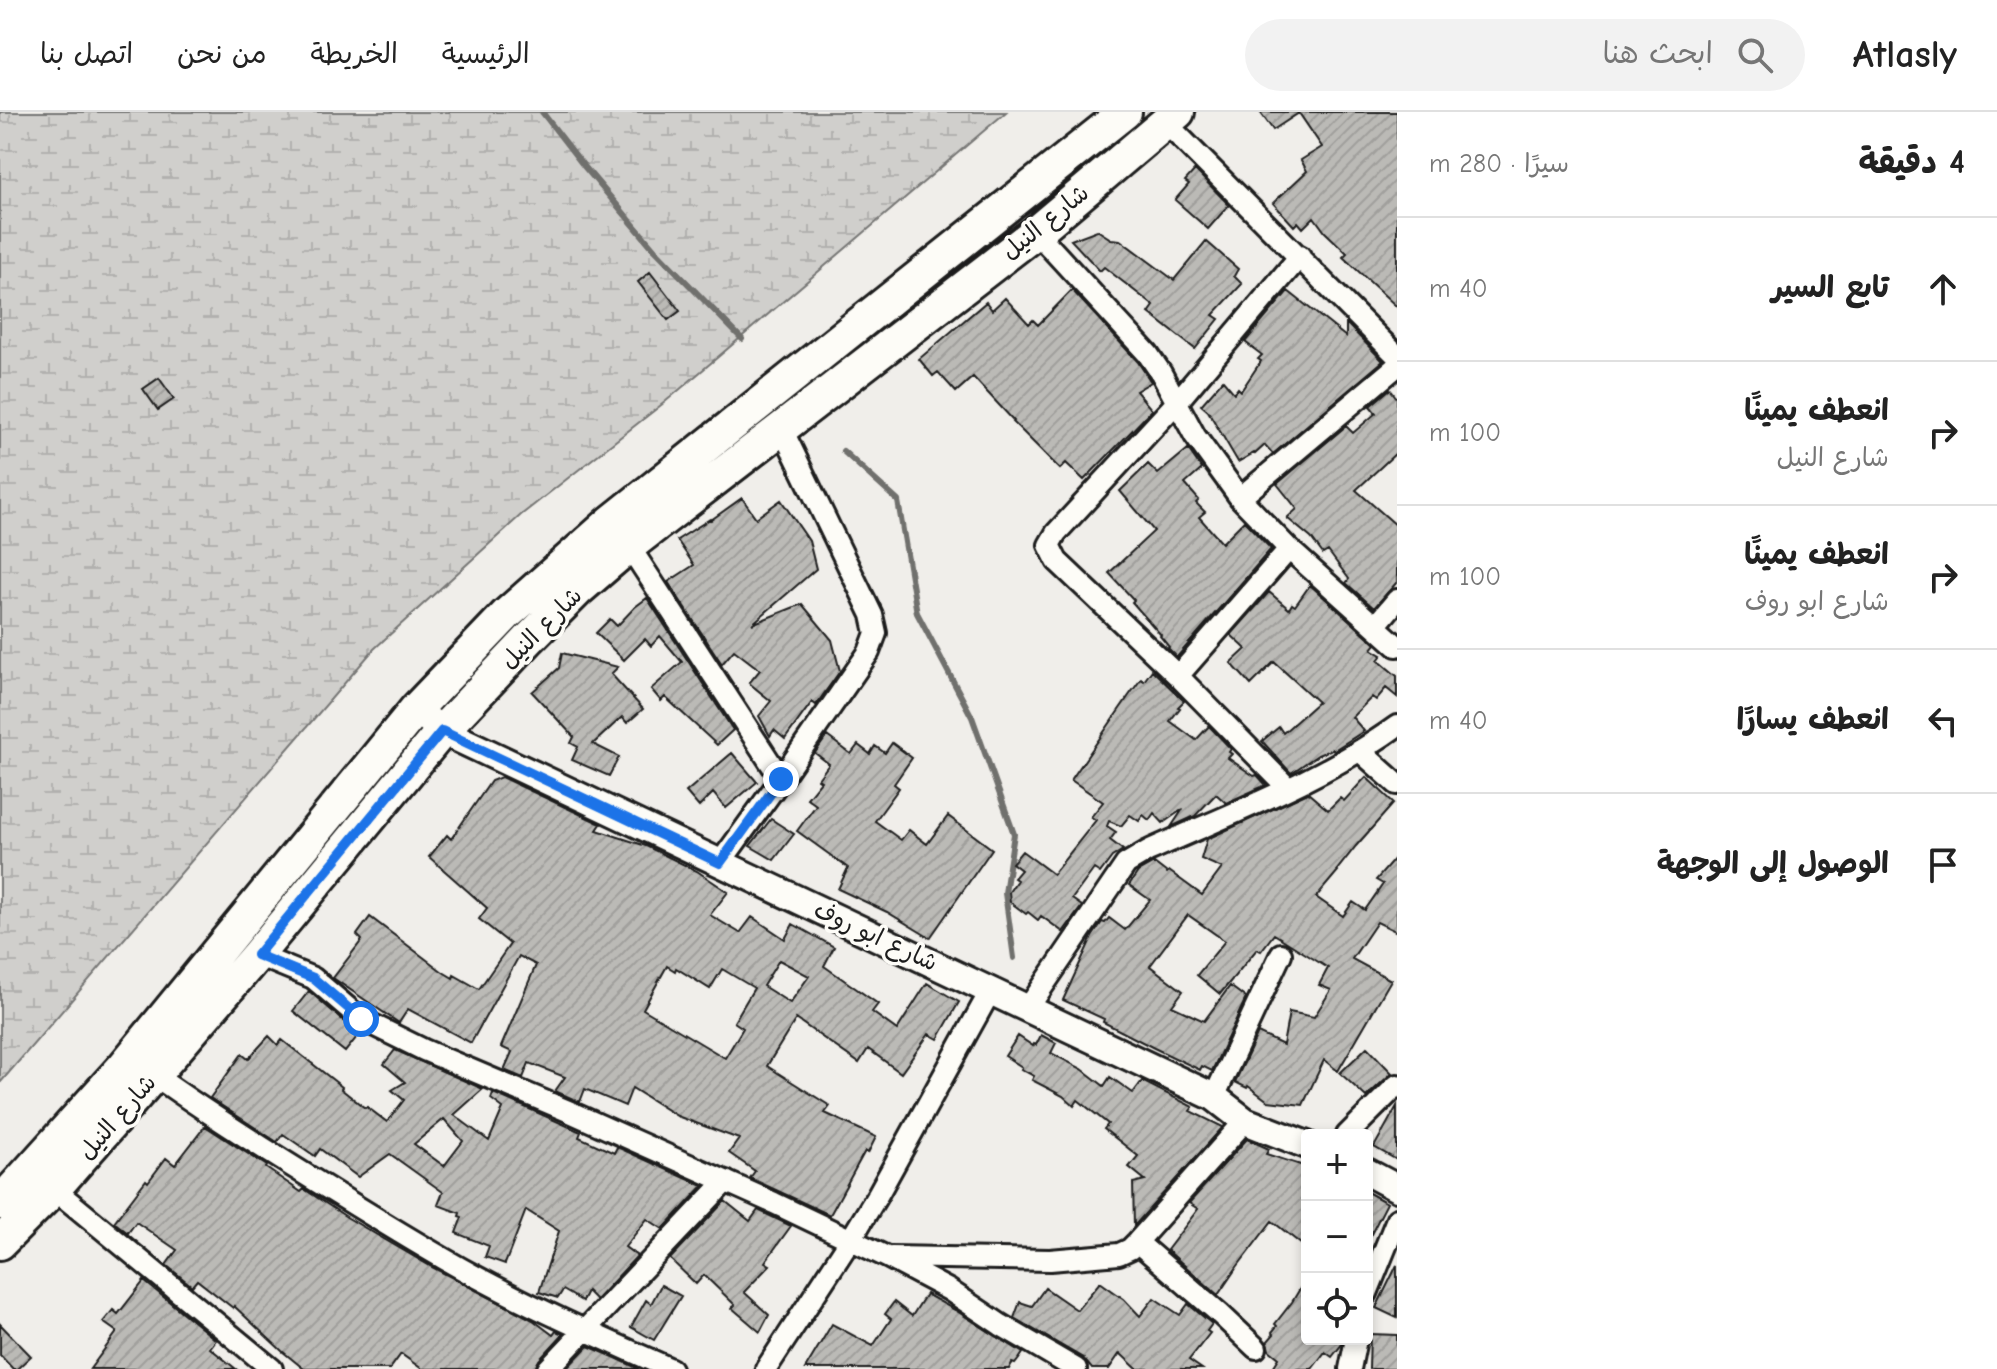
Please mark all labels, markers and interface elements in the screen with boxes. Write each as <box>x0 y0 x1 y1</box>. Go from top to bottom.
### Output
search box <box>1245 19 1805 91</box>
icon: search <box>1733 33 1777 77</box>
text: Atlasly <box>1853 33 1957 77</box>
text: ابحث هنا <box>1602 36 1713 71</box>
text: اتصل بنا <box>40 38 133 70</box>
text: من نحن <box>177 38 266 70</box>
text: الخريطة <box>310 38 398 70</box>
text: الرئيسية <box>442 38 530 70</box>
text: 4 دقيقة <box>1859 142 1965 182</box>
text: سيرًا · 280 m <box>1429 149 1569 179</box>
street label: شارع النيل <box>996 178 1096 268</box>
icon: ahead <box>1921 267 1965 311</box>
text: تابع السير <box>1771 270 1889 305</box>
text: 40 m <box>1429 274 1488 304</box>
text: انعطف يمينًا <box>1744 393 1889 428</box>
icon: right <box>1921 411 1965 455</box>
text: 100 m <box>1429 418 1501 448</box>
text: شارع النيل <box>1777 443 1889 473</box>
text: انعطف يمينًا <box>1744 537 1889 572</box>
icon: right <box>1921 555 1965 599</box>
text: 100 m <box>1429 562 1501 592</box>
street label: شارع النيل <box>494 581 590 677</box>
text: شارع ابو روف <box>1745 587 1889 617</box>
icon: left <box>1921 699 1965 743</box>
text: انعطف يسارًا <box>1737 702 1889 737</box>
text: 40 m <box>1429 706 1488 736</box>
route end <box>763 761 799 797</box>
icon: arrive <box>1921 843 1965 887</box>
text: الوصول إلى الوجهة <box>1657 846 1889 881</box>
street label: شارع ابو روف <box>808 895 942 980</box>
route start <box>343 1001 379 1037</box>
street label: شارع النيل <box>72 1069 164 1167</box>
map controls <box>1301 1129 1373 1345</box>
button: + <box>1301 1129 1373 1201</box>
button: − <box>1301 1201 1373 1273</box>
button: locate <box>1301 1273 1373 1345</box>

